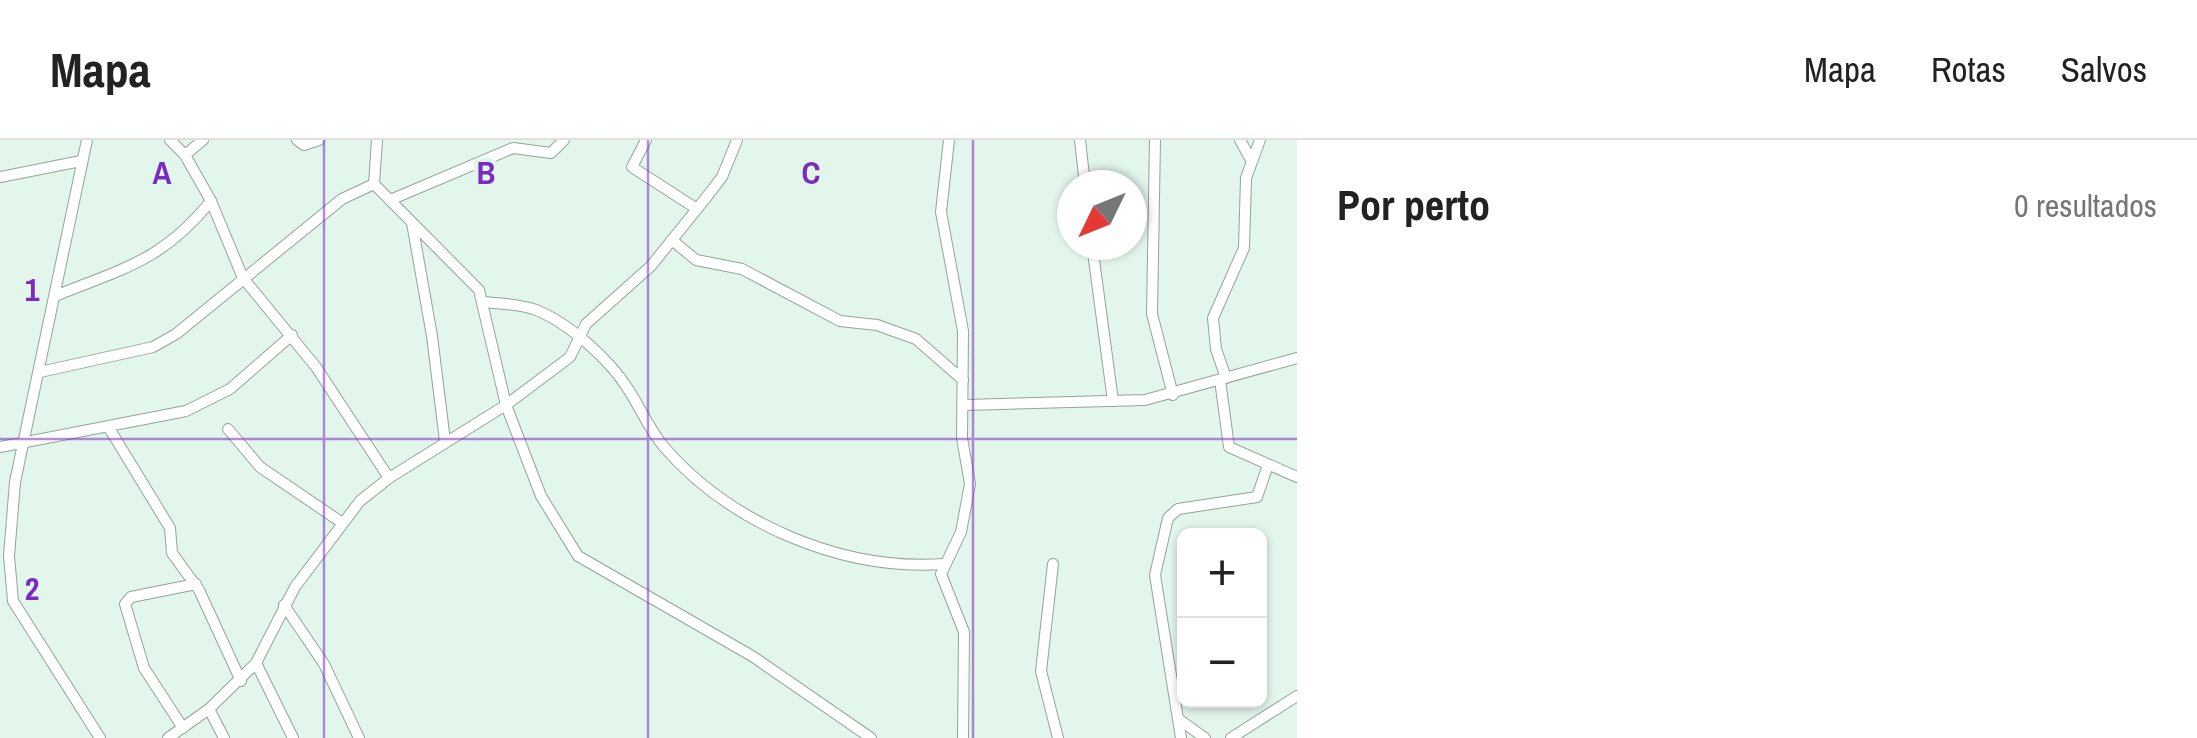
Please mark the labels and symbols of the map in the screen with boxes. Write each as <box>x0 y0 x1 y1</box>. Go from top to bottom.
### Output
text: A <box>153 151 172 194</box>
text: B <box>477 151 495 194</box>
text: C <box>802 151 820 194</box>
north arrow <box>1057 170 1147 260</box>
text: 1 <box>25 268 40 311</box>
text: 2 <box>25 567 39 610</box>

